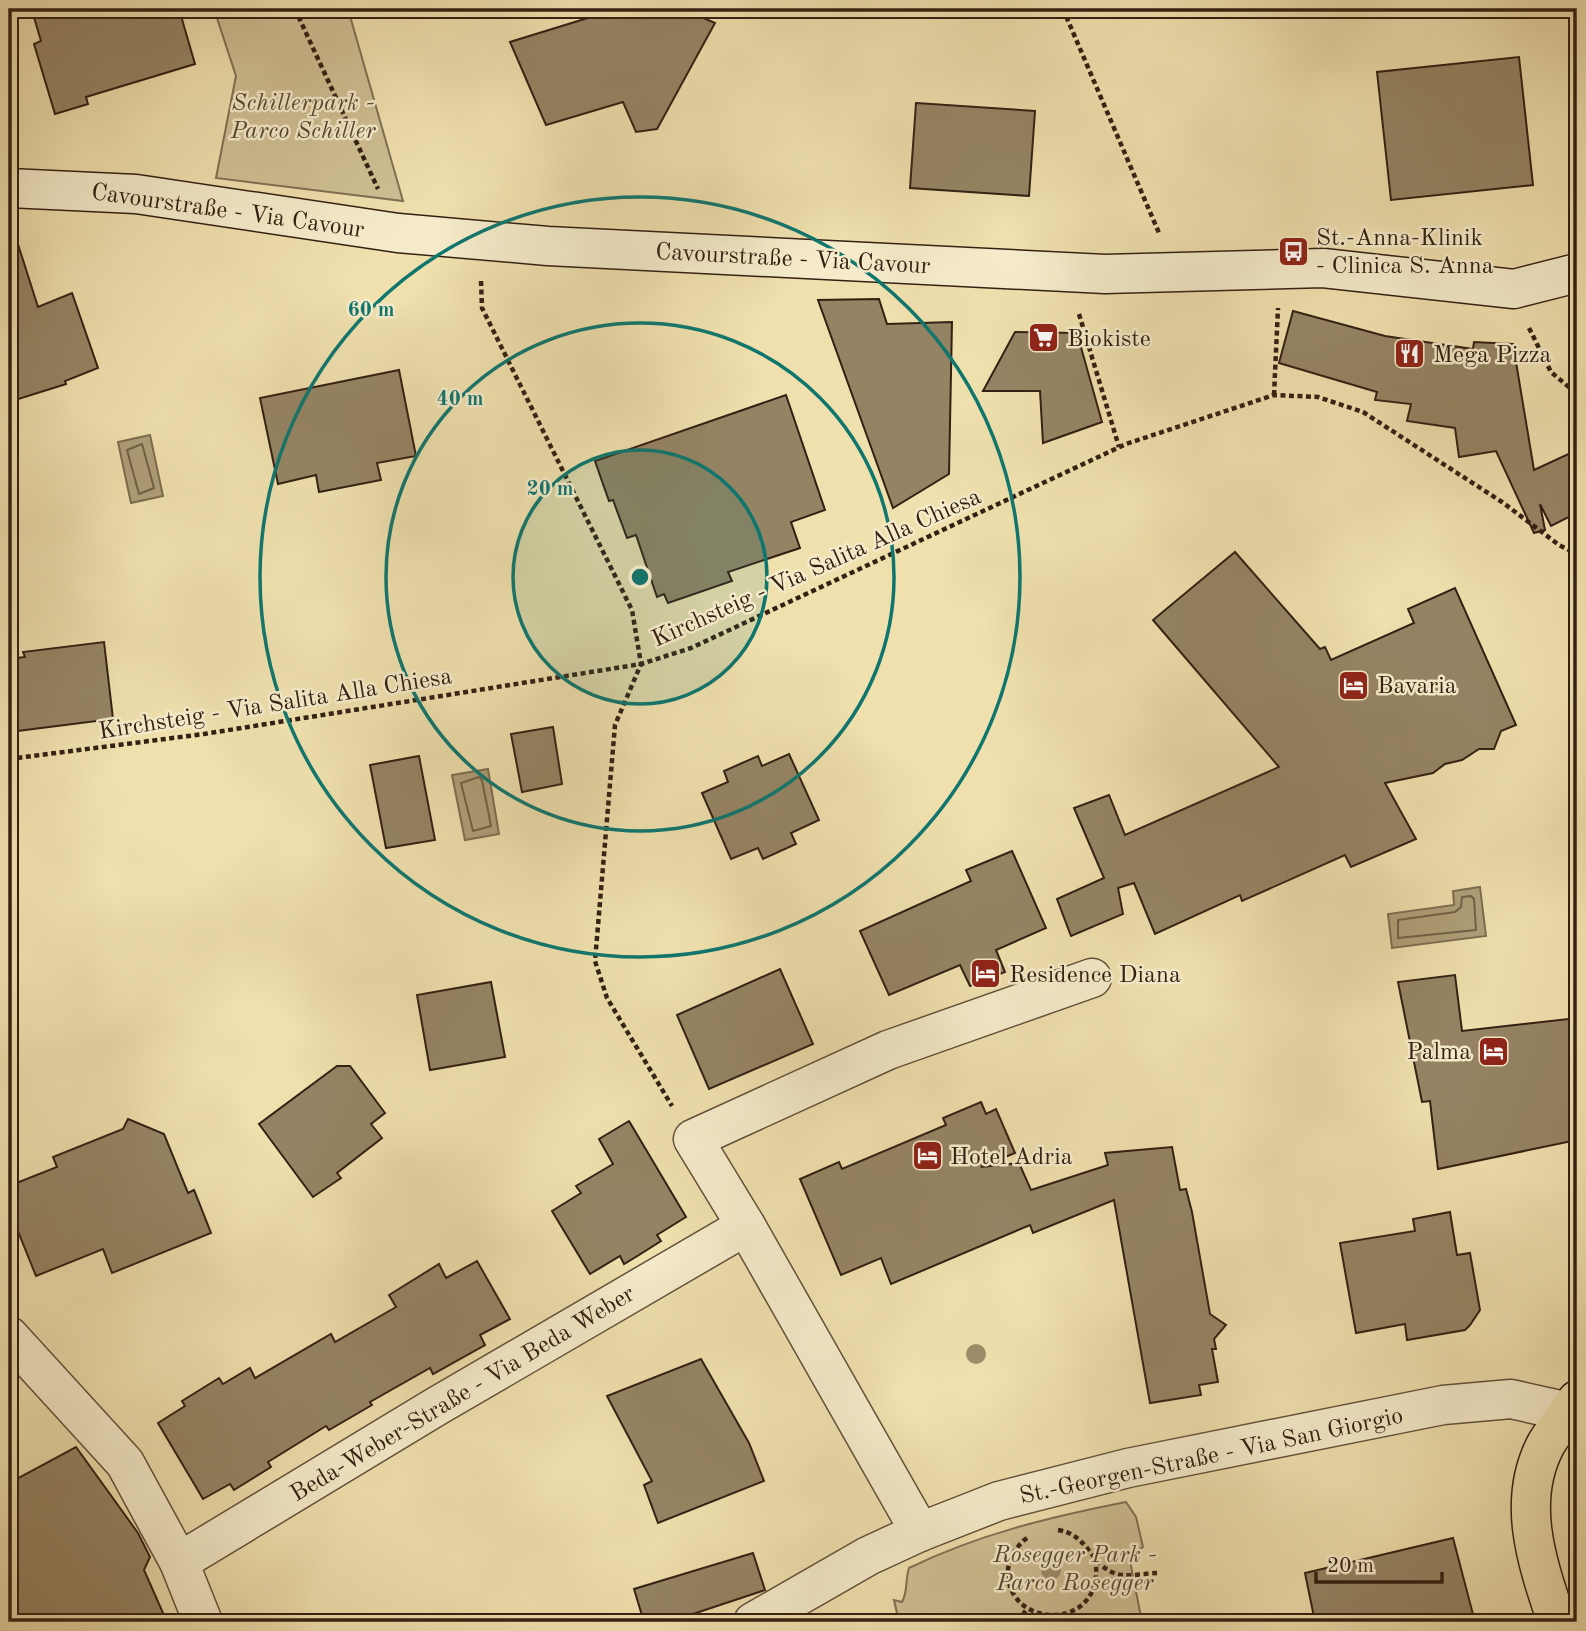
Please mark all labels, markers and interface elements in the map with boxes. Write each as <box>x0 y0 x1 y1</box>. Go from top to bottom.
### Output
park label: Schillerpark - Parco Schiller <box>229 92 376 144</box>
street label: Cavourstraße - Via Cavour <box>90 181 366 243</box>
place label: St.-Anna-Klinik - Clinica S. Anna <box>1316 227 1494 279</box>
bus stop icon: St.-Anna-Klinik - Clinica S. Anna <box>1276 234 1310 268</box>
street label: Cavourstraße - Via Cavour <box>655 241 931 279</box>
text: 60 m <box>347 300 395 321</box>
supermarket icon: Biokiste <box>1027 321 1061 355</box>
place label: Biokiste <box>1067 328 1151 352</box>
restaurant icon: Mega Pizza <box>1393 337 1427 371</box>
place label: Mega Pizza <box>1433 344 1552 368</box>
text: 40 m <box>436 389 484 410</box>
text: 20 m <box>526 479 574 500</box>
street label: Kirchsteig - Via Salita Alla Chiesa <box>649 485 985 653</box>
centre of rings <box>628 565 652 589</box>
street label: Kirchsteig - Via Salita Alla Chiesa <box>97 665 454 745</box>
hotel icon: Bavaria <box>1337 668 1371 702</box>
place label: Bavaria <box>1377 675 1457 699</box>
hotel icon: Residence Diana <box>969 957 1003 991</box>
place label: Residence Diana <box>1009 964 1181 988</box>
hotel icon: Palma <box>1477 1034 1511 1068</box>
place label: Palma <box>1406 1041 1471 1065</box>
hotel icon: Hotel Adria <box>910 1139 944 1173</box>
place label: Hotel Adria <box>950 1146 1073 1170</box>
street label: Beda-Weber-Straße - Via Beda Weber <box>287 1282 639 1507</box>
street label: St.-Georgen-Straße - Via San Giorgio <box>1017 1405 1405 1509</box>
scale bar <box>1316 1540 1442 1584</box>
park label: Rosegger Park - Parco Rosegger <box>992 1544 1157 1596</box>
text: 20 m <box>1327 1556 1374 1577</box>

